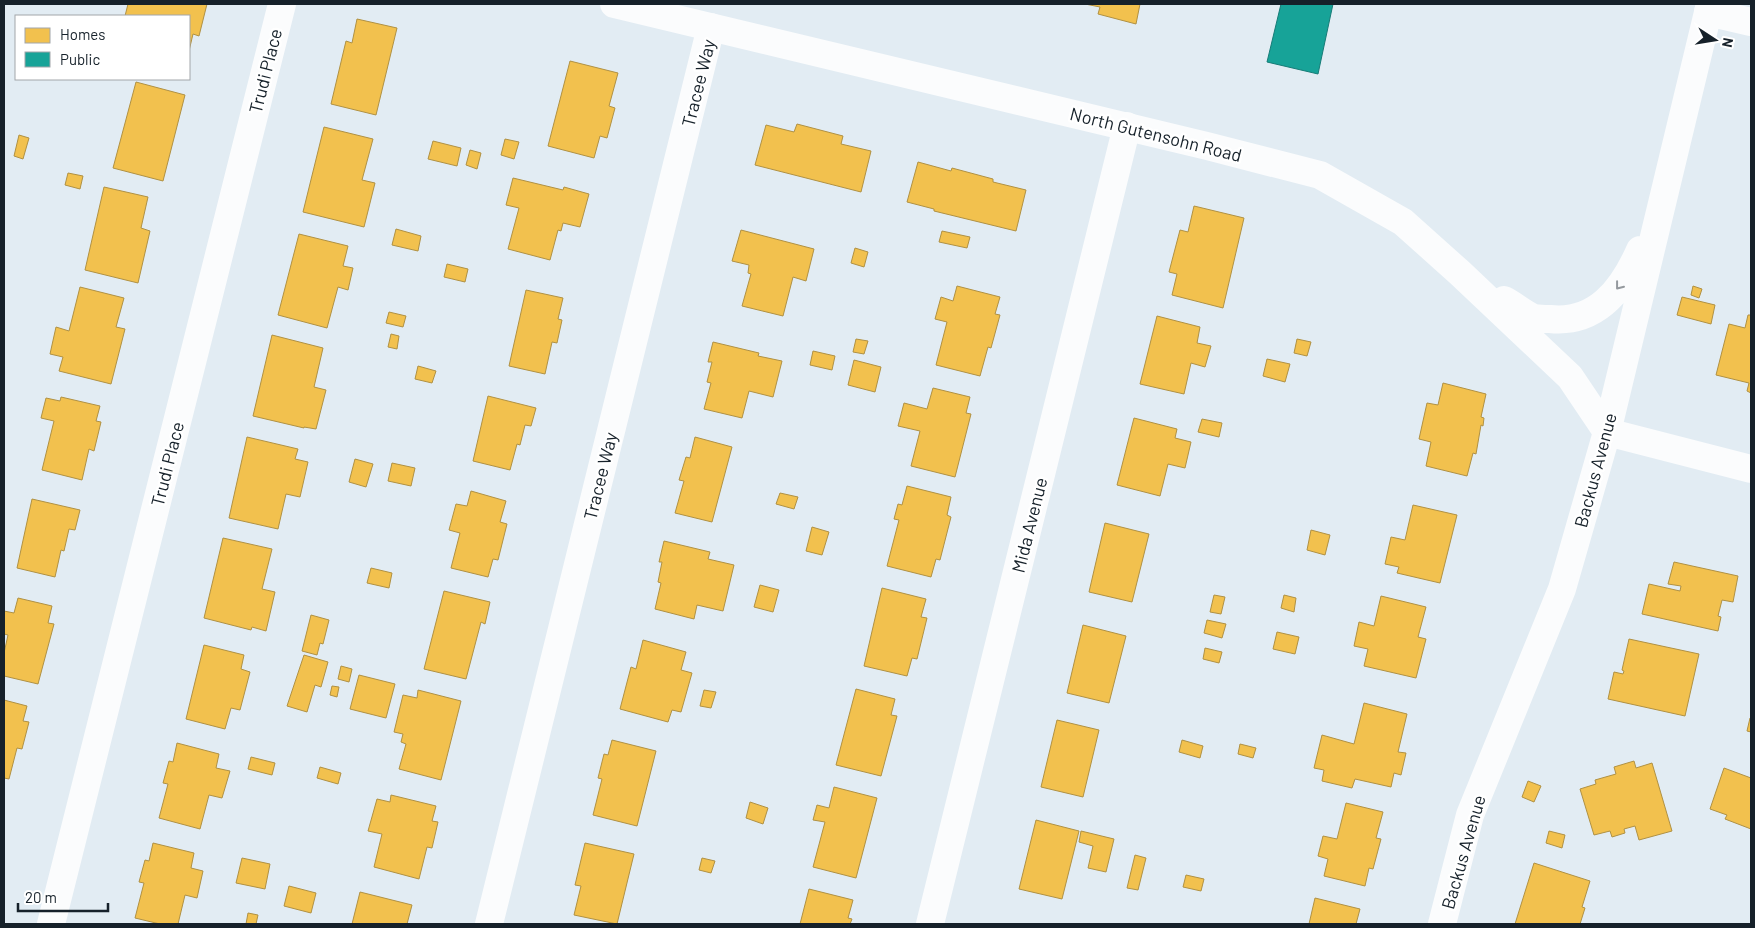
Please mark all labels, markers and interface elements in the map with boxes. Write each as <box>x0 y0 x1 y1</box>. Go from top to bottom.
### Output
legend <box>15 15 190 80</box>
north arrow <box>1690 15 1740 65</box>
text: Homes <box>60 25 105 43</box>
street label: Trudi Place <box>244 26 286 116</box>
text: N <box>1719 36 1737 49</box>
street label: Tracee Way <box>677 37 719 129</box>
text: Public <box>60 50 100 68</box>
street label: North Gutensohn Road <box>1068 102 1244 166</box>
one-way arrow <box>1617 280 1625 289</box>
street label: Backus Avenue <box>1569 410 1621 530</box>
street label: Trudi Place <box>146 419 188 509</box>
street label: Tracee Way <box>579 430 621 522</box>
street label: Mida Avenue <box>1007 475 1051 575</box>
street label: Backus Avenue <box>1436 792 1490 912</box>
scale bar <box>18 880 108 912</box>
text: 20 m <box>25 888 57 906</box>

